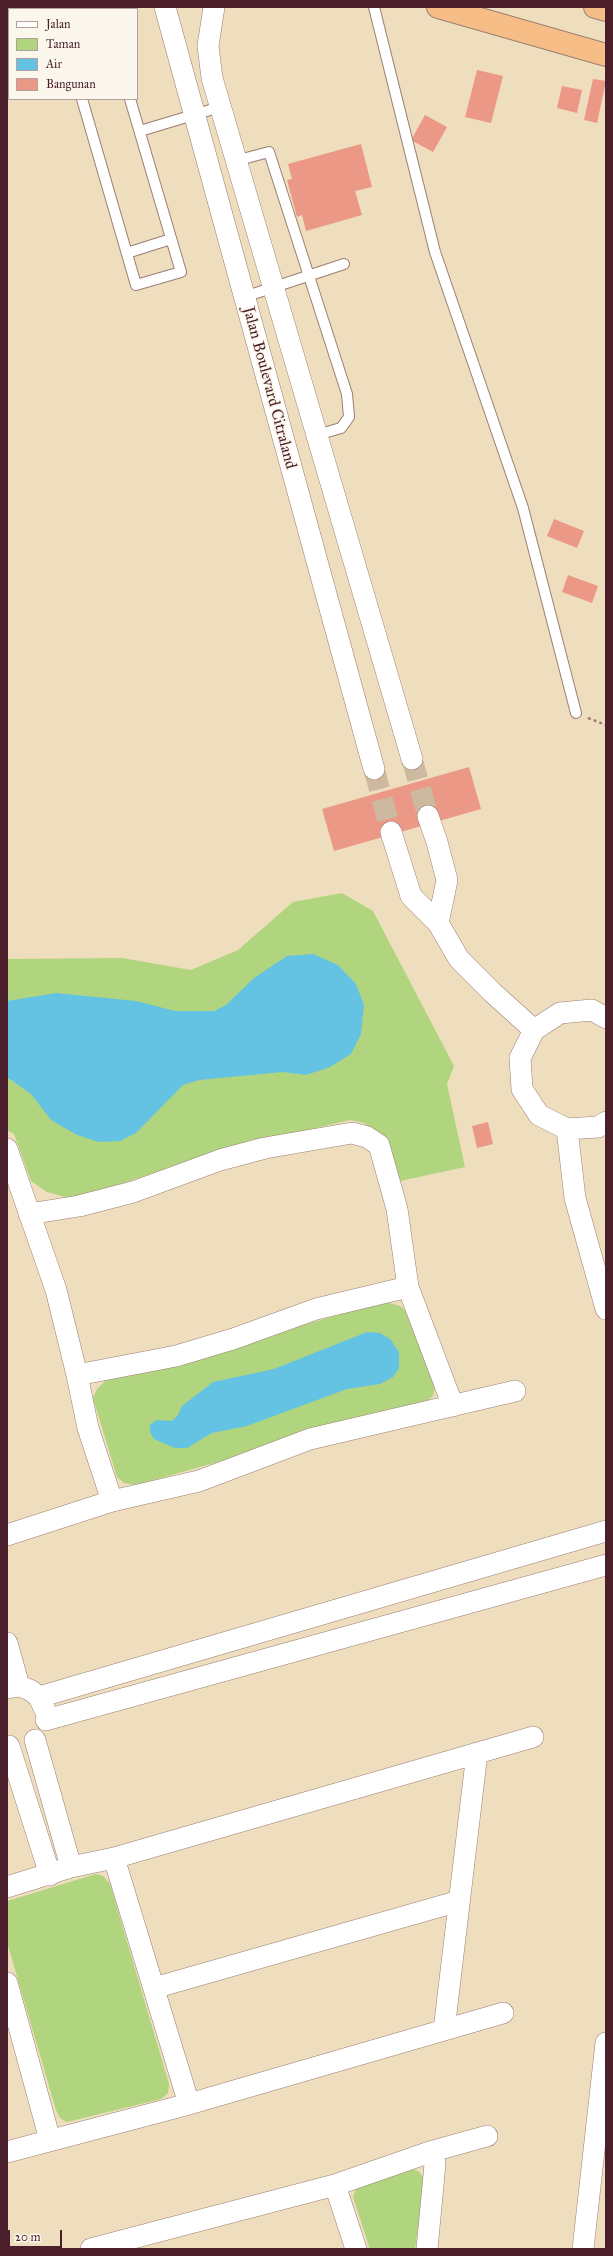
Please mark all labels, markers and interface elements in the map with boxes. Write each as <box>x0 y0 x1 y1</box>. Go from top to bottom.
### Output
legend <box>8 8 138 100</box>
text: Jalan <box>46 17 70 31</box>
text: Taman <box>46 37 80 51</box>
text: Air <box>46 57 62 71</box>
text: Bangunan <box>46 77 96 91</box>
street label: Jalan Boulevard Citraland <box>238 305 300 471</box>
scale bar <box>10 2222 64 2248</box>
text: 20 m <box>15 2230 41 2244</box>

